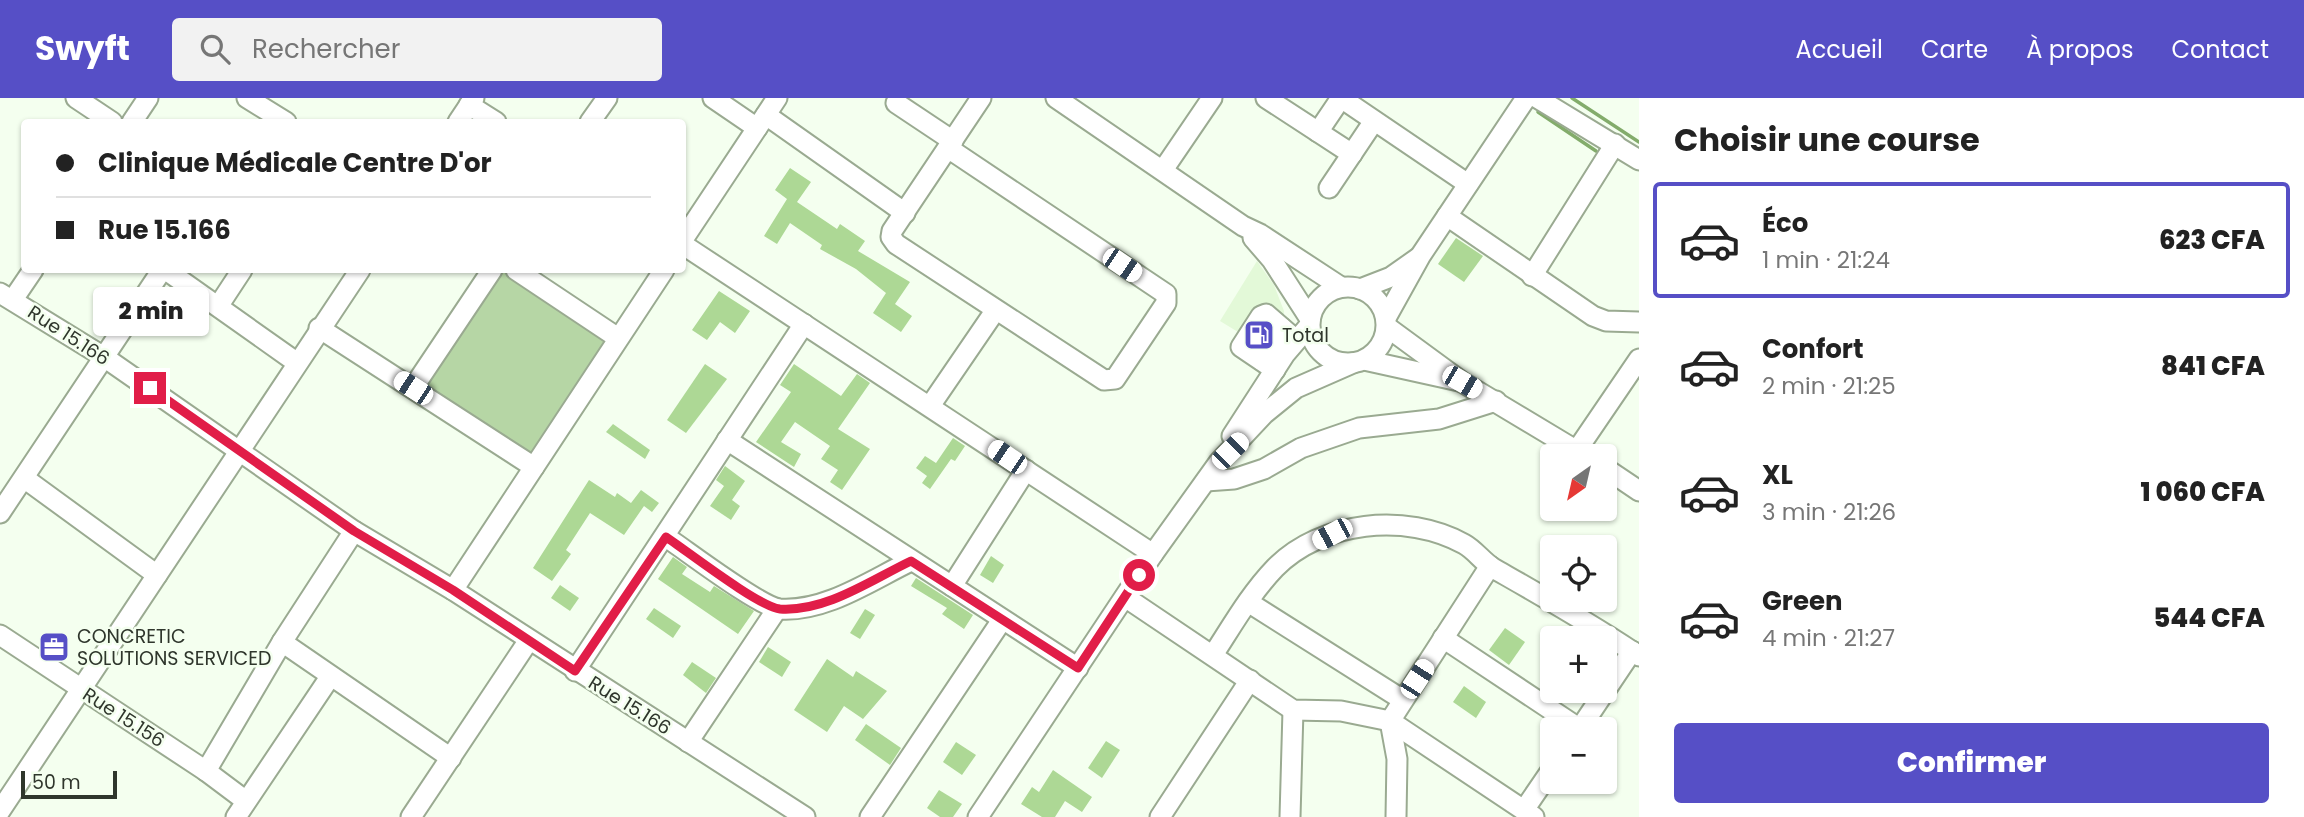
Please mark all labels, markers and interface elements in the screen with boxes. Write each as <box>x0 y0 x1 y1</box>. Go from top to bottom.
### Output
search box <box>172 18 662 81</box>
text: Swyft <box>35 25 130 72</box>
icon: search <box>196 30 234 68</box>
text: Rechercher <box>252 31 400 67</box>
text: Accueil <box>1796 33 1883 66</box>
text: Carte <box>1921 33 1988 66</box>
text: À propos <box>2026 33 2133 66</box>
text: Contact <box>2171 33 2269 66</box>
text: Choisir une course <box>1674 117 1980 162</box>
text: Clinique Médicale Centre D'or <box>98 145 492 181</box>
text: Éco <box>1762 205 1808 241</box>
icon: car <box>1678 209 1741 272</box>
text: Rue 15.166 <box>98 212 231 248</box>
text: 623 CFA <box>2159 222 2265 258</box>
text: 1 min · 21:24 <box>1762 244 1890 276</box>
car <box>1099 245 1146 285</box>
callout: 2 min <box>92 286 208 336</box>
text: 2 min <box>119 295 183 327</box>
street label: Rue 15.166 <box>22 299 115 372</box>
fuel station icon: Total <box>1242 318 1276 352</box>
place label: Total <box>1282 322 1329 349</box>
text: Confort <box>1762 331 1864 367</box>
icon: car <box>1678 335 1741 398</box>
text: 841 CFA <box>2161 348 2265 384</box>
car <box>1439 362 1486 402</box>
car <box>390 368 437 408</box>
text: 2 min · 21:25 <box>1762 370 1896 402</box>
route end <box>134 372 166 404</box>
car <box>1208 429 1253 473</box>
car <box>984 437 1031 477</box>
north arrow <box>1540 444 1617 522</box>
map controls <box>1540 444 1617 794</box>
text: XL <box>1762 457 1793 493</box>
icon: car <box>1678 461 1741 524</box>
text: 1 060 CFA <box>2140 474 2265 510</box>
text: 3 min · 21:26 <box>1762 496 1896 528</box>
car <box>1309 515 1356 553</box>
button: locate <box>1540 535 1617 612</box>
route start <box>1123 559 1155 591</box>
text: Green <box>1762 583 1843 619</box>
icon: car <box>1678 587 1741 650</box>
text: 544 CFA <box>2153 600 2265 636</box>
text: 4 min · 21:27 <box>1762 622 1895 654</box>
place label: CONCRETIC SOLUTIONS SERVICED <box>77 623 271 672</box>
button: + <box>1540 626 1617 703</box>
office icon: CONCRETIC SOLUTIONS SERVICED <box>37 630 71 664</box>
car <box>1397 656 1438 702</box>
street label: Rue 15.166 <box>583 669 676 741</box>
street label: Rue 15.156 <box>78 681 170 754</box>
button: − <box>1540 717 1617 794</box>
button: Confirmer <box>1674 723 2269 803</box>
scale bar <box>21 768 117 800</box>
text: 50 m <box>32 769 81 796</box>

